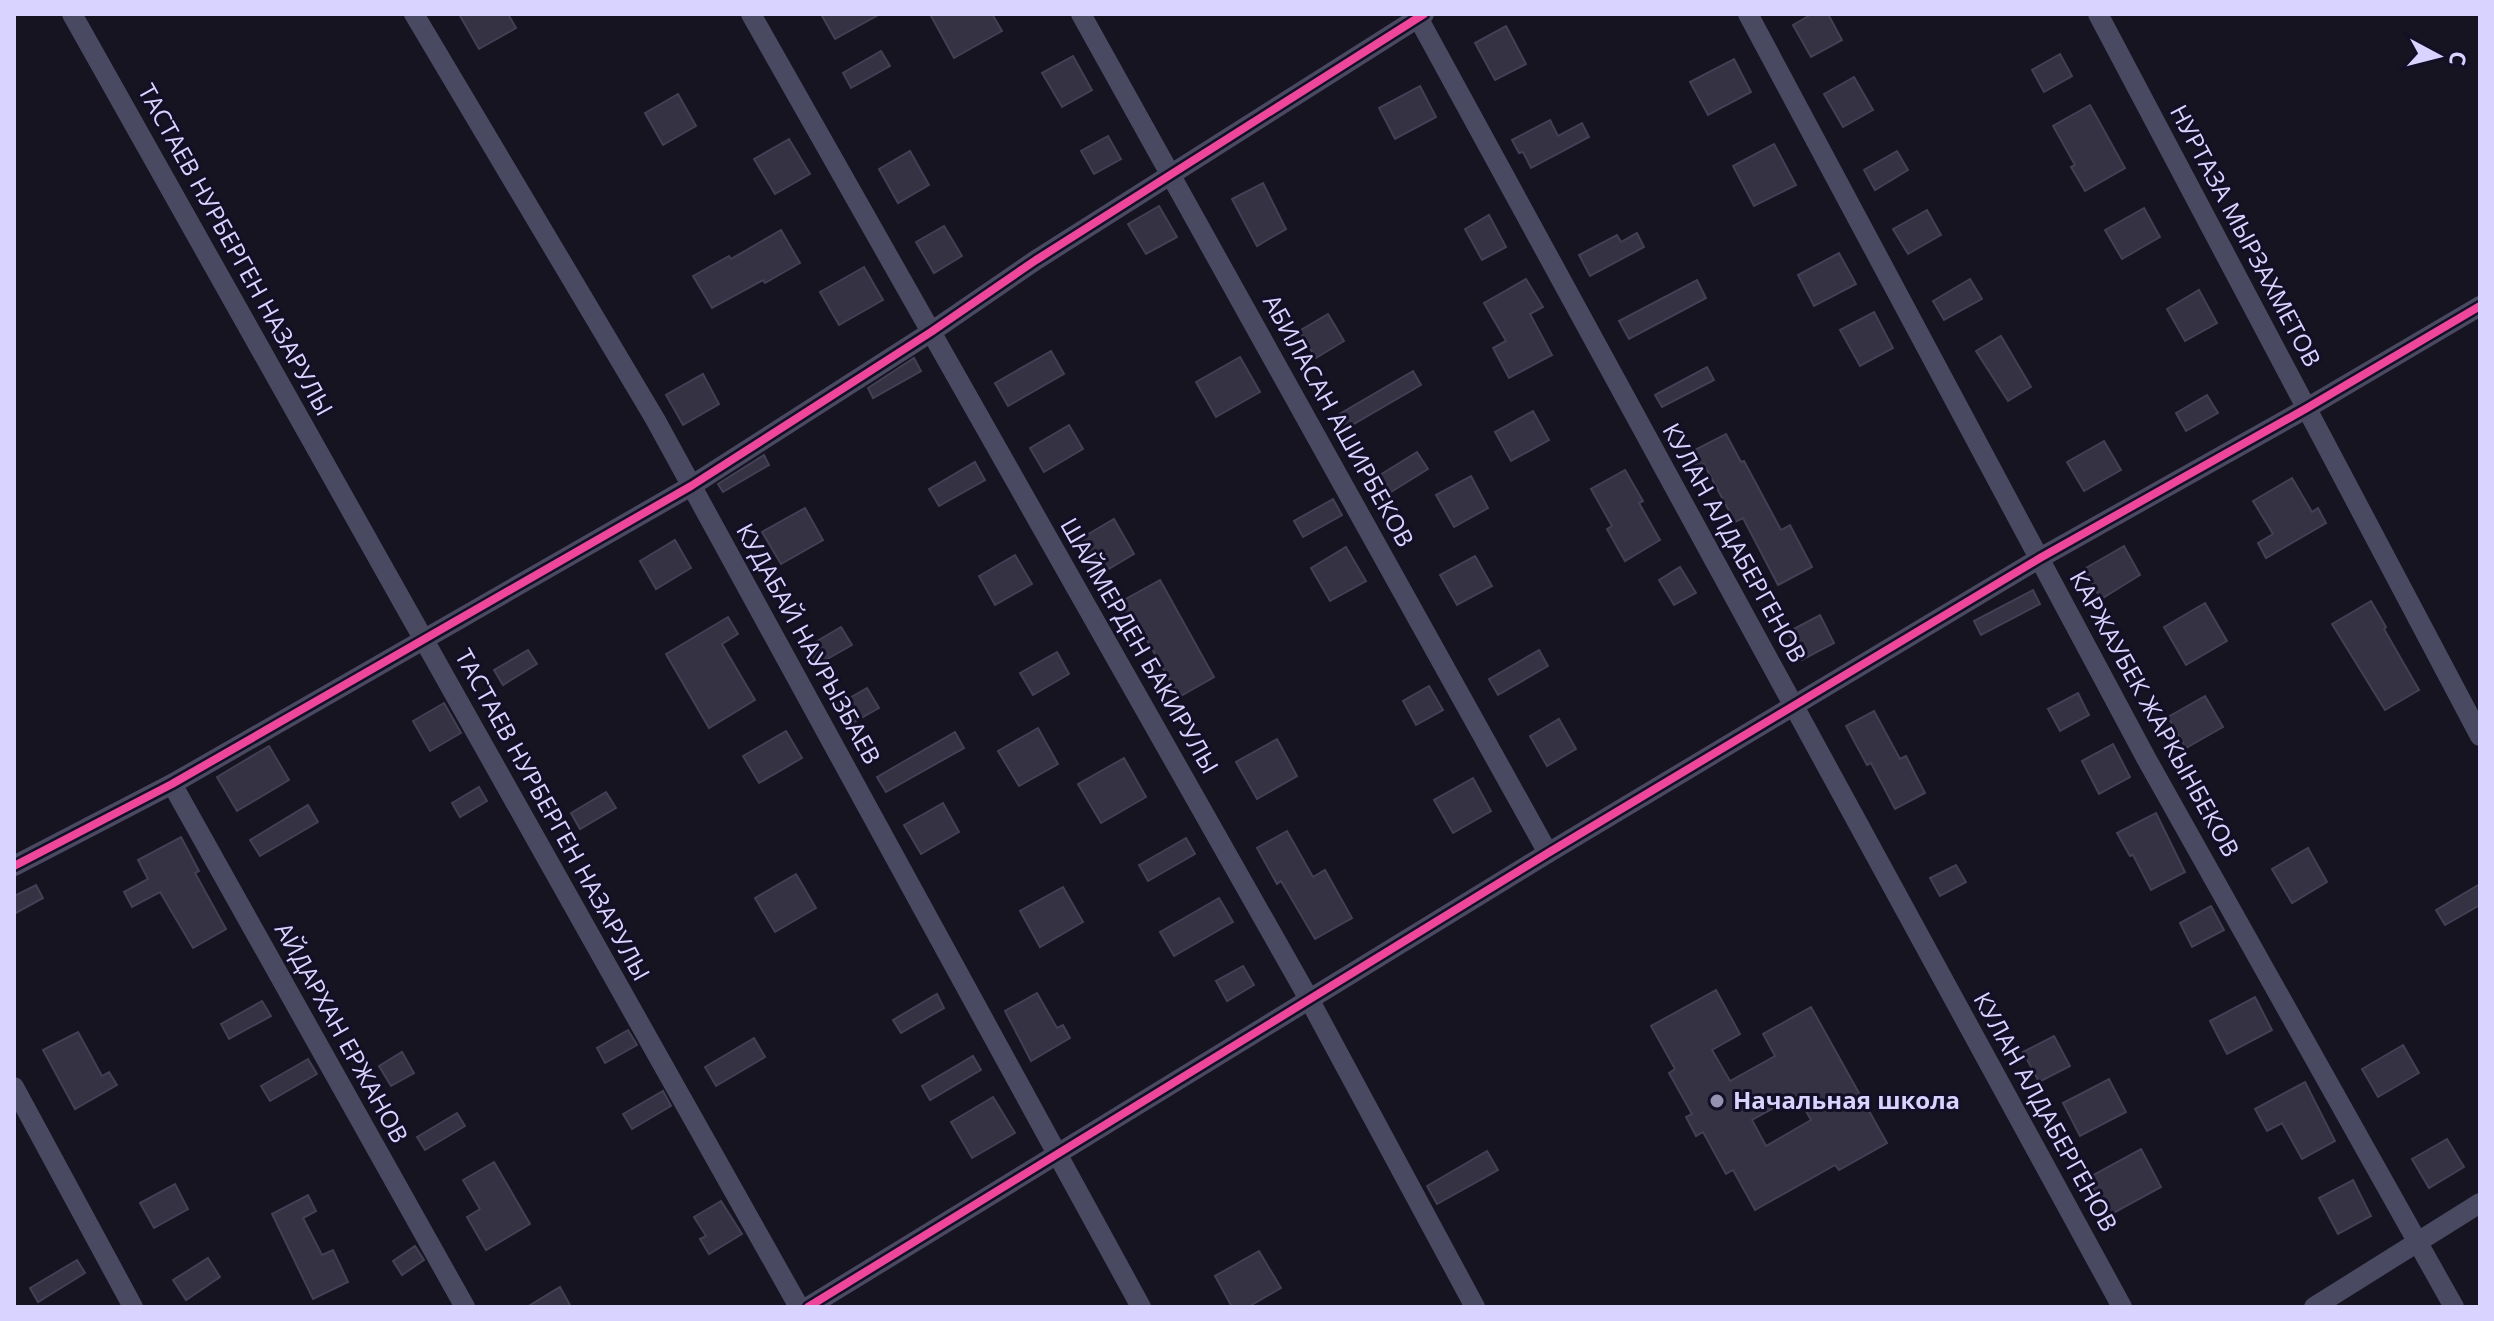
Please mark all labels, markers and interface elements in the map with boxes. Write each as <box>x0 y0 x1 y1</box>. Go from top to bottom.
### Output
north arrow <box>2398 16 2478 96</box>
text: С <box>2443 50 2475 67</box>
street label: ТАСТАЕВ НУРБЕРГЕН НАЗАРУЛЫ <box>131 77 342 421</box>
street label: НУРТАЗА МЫРЗАХМЕТОВ <box>2163 98 2330 372</box>
street label: АБИЛАСАН АШИРБЕКОВ <box>1256 288 1423 552</box>
street label: КУЛАН АЛДАБЕРГЕНОВ <box>1656 417 1815 668</box>
street label: ШАЙМЕРДЕН БАКИРУЛЫ <box>1053 511 1227 779</box>
street label: КУДАБАЙ НАУРЫЗБАЕВ <box>729 517 889 770</box>
street label: КАРЖАУБЕК ЖАРКЫНБЕКОВ <box>2063 564 2248 862</box>
street label: ТАСТАЕВ НУРБЕРГЕН НАЗАРУЛЫ <box>448 642 659 986</box>
street label: АЙДАРХАН ЕРЖАНОВ <box>268 916 417 1148</box>
street label: КУЛАН АЛДАБЕРГЕНОВ <box>1967 986 2126 1237</box>
place label: Начальная школа <box>1733 1083 1960 1116</box>
marker: Начальная школа <box>1708 1092 1726 1110</box>

